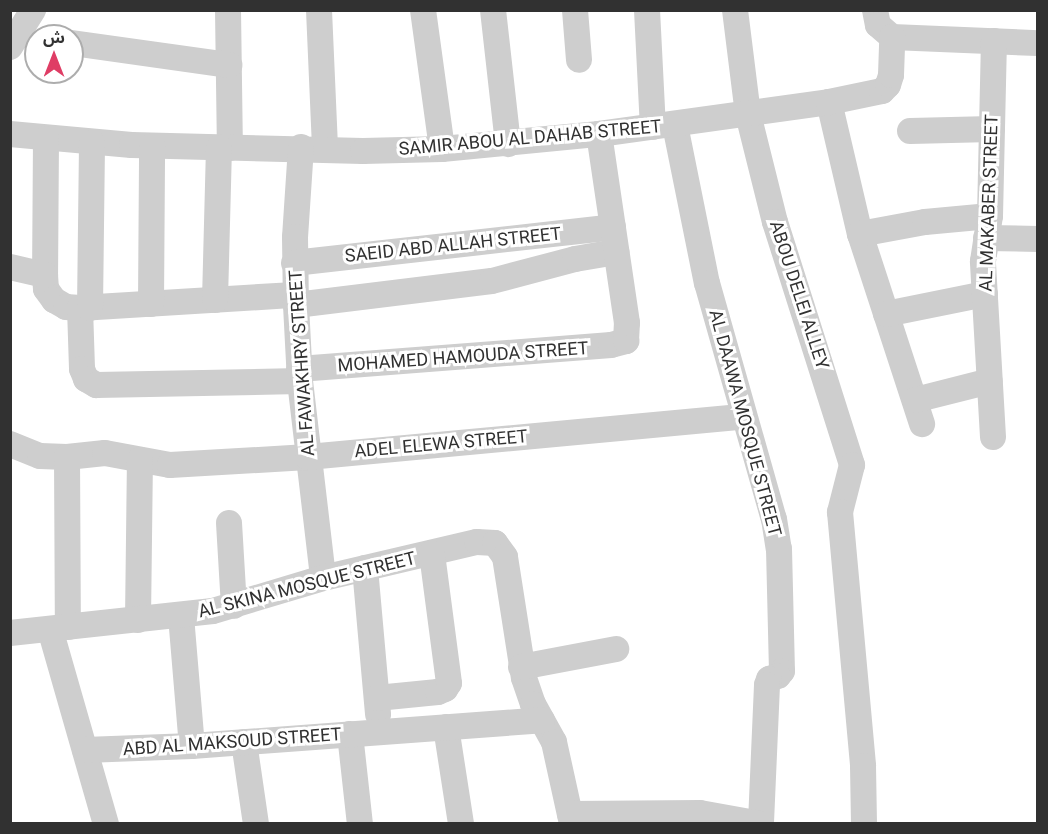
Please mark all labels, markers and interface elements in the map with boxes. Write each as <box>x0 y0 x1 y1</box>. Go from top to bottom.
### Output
north arrow <box>24 24 84 84</box>
text: ش <box>43 28 65 47</box>
street label: AL MAKABER STREET <box>975 114 1003 292</box>
street label: SAMIR ABOU AL DAHAB STREET <box>398 116 662 160</box>
street label: ABOU DELEI ALLEY <box>765 218 833 372</box>
street label: SAEID ABD ALLAH STREET <box>344 223 562 267</box>
street label: AL FAWAKHRY STREET <box>285 269 319 457</box>
street label: AL DAAWA MOSQUE STREET <box>704 307 786 539</box>
street label: MOHAMED HAMOUDA STREET <box>337 337 589 377</box>
street label: ADEL ELEWA STREET <box>353 426 529 462</box>
street label: AL SKINA MOSQUE STREET <box>196 547 418 623</box>
street label: ABD AL MAKSOUD STREET <box>122 724 342 760</box>

